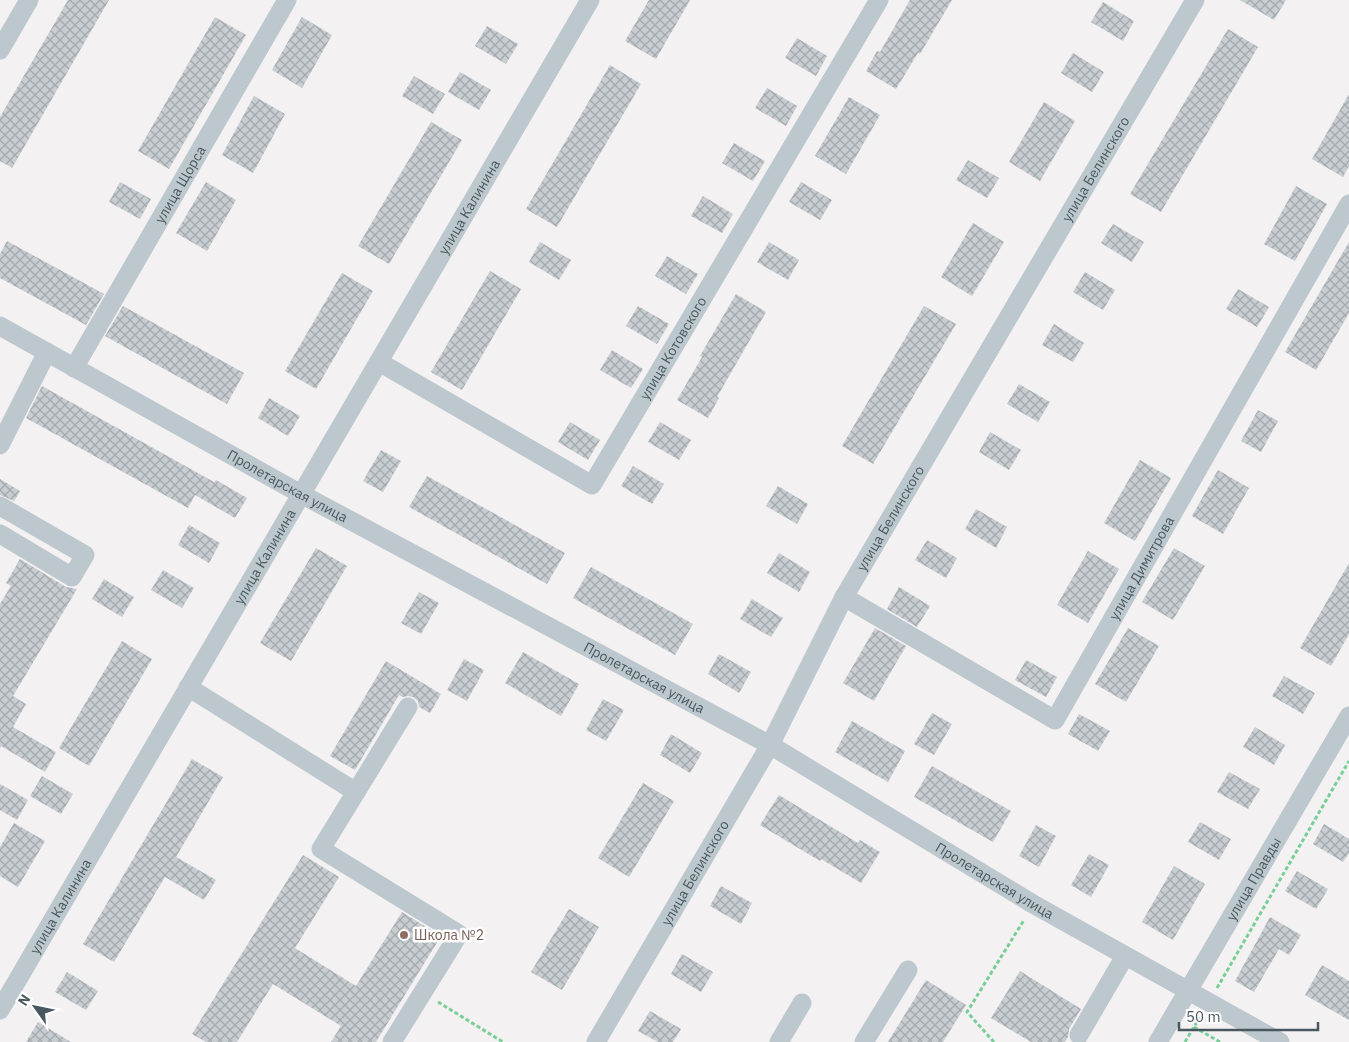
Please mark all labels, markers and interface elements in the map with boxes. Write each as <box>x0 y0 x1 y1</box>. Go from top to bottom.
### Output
street label: улица Белинского <box>1058 113 1134 225</box>
street label: улица Щорса <box>151 142 210 226</box>
street label: улица Калинина <box>434 156 504 258</box>
street label: улица Котовского <box>635 293 711 403</box>
street label: Пролетарская улица <box>224 446 351 527</box>
street label: улица Белинского <box>852 462 928 574</box>
street label: улица Калинина <box>230 505 300 608</box>
street label: улица Димитрова <box>1105 513 1178 623</box>
street label: Пролетарская улица <box>581 638 708 718</box>
street label: улица Белинского <box>657 817 733 929</box>
street label: улица Правды <box>1222 834 1285 924</box>
street label: Пролетарская улица <box>932 838 1057 923</box>
street label: улица Калинина <box>26 855 96 957</box>
place label: Школа №2 <box>414 926 484 944</box>
marker: Школа №2 <box>398 929 410 941</box>
north arrow <box>10 982 60 1032</box>
text: N <box>14 991 34 1009</box>
scale bar <box>1179 1000 1318 1032</box>
text: 50 m <box>1186 1007 1221 1026</box>

